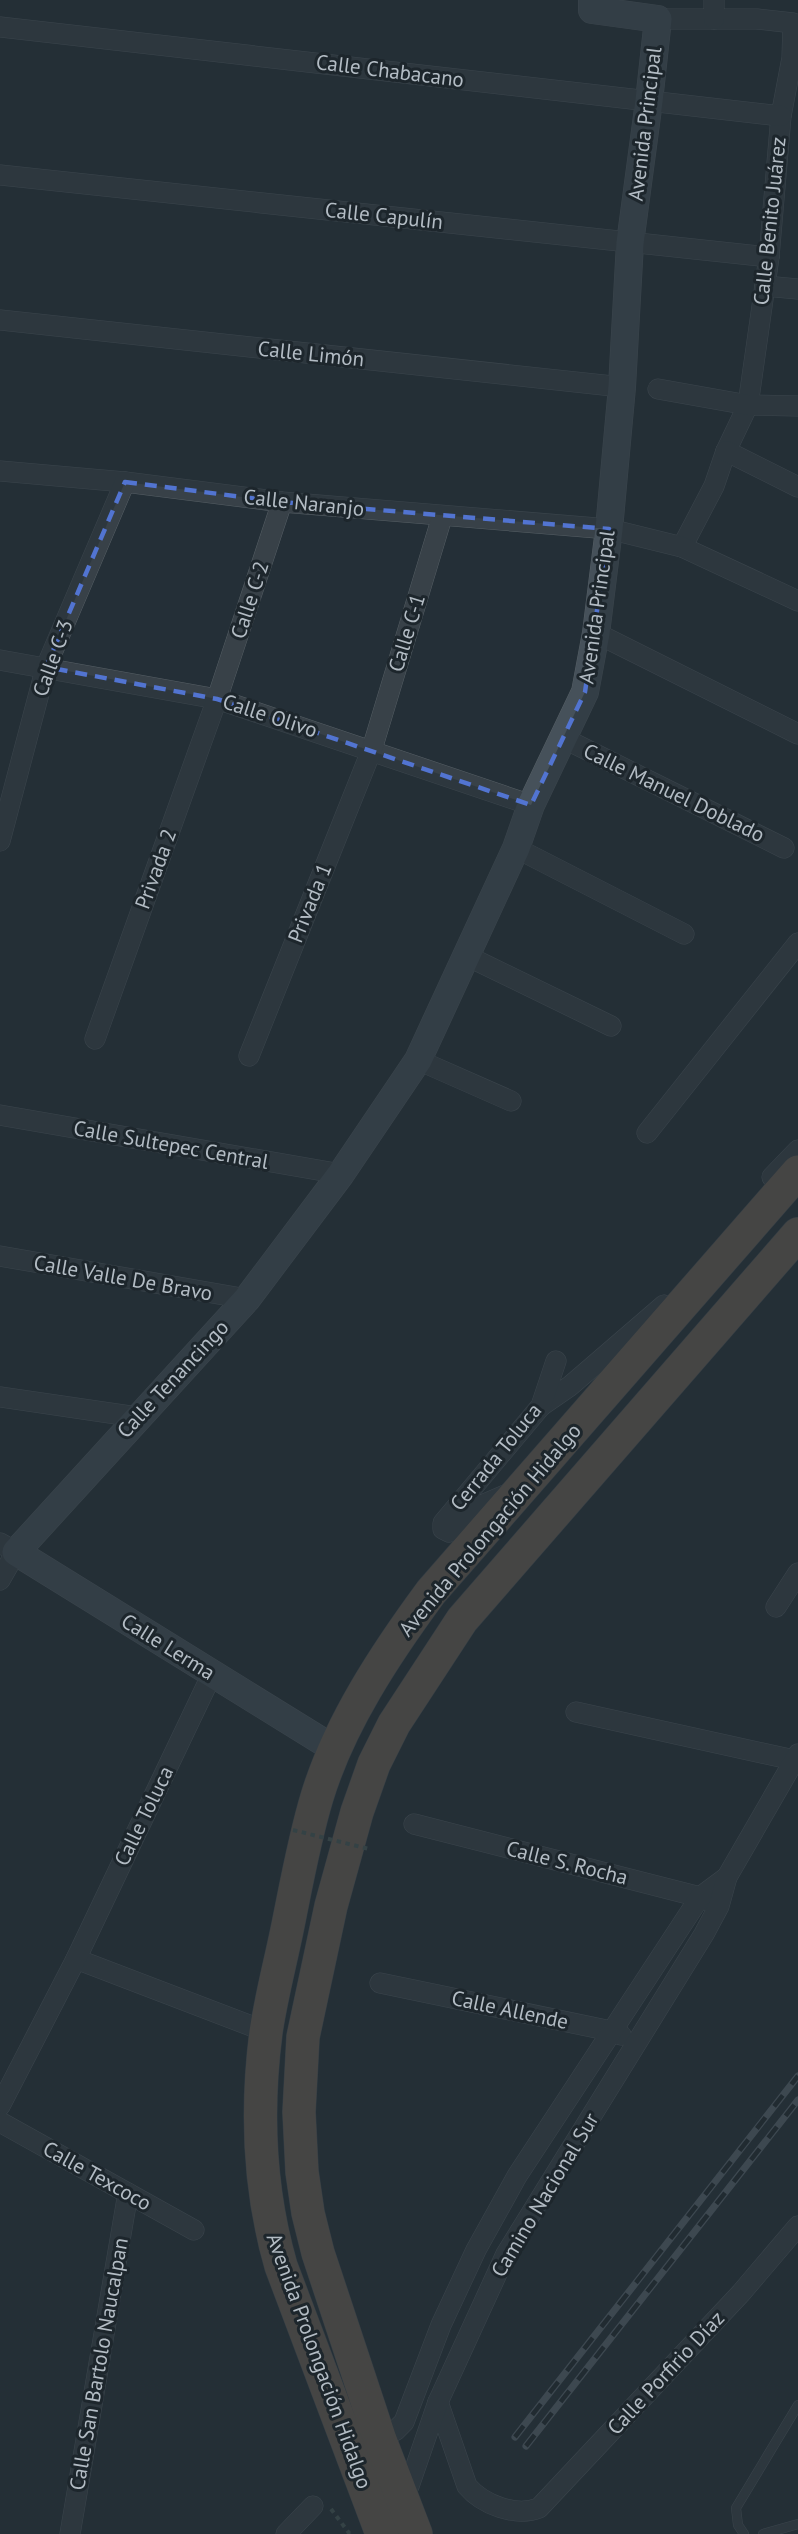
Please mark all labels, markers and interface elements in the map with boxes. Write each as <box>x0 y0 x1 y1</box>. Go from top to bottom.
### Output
street label: Avenida Principal <box>622 45 667 202</box>
street label: Calle Chabacano <box>315 48 466 93</box>
street label: Calle Benito Juárez <box>747 135 792 306</box>
street label: Calle Capulín <box>324 196 444 235</box>
street label: Calle Limón <box>256 334 366 373</box>
street label: Calle Naranjo <box>242 483 366 522</box>
street label: Avenida Principal <box>572 528 621 685</box>
street label: Calle C-2 <box>224 558 275 642</box>
street label: Calle C-1 <box>382 591 431 675</box>
street label: Calle C-3 <box>26 616 79 700</box>
street label: Calle Olivo <box>219 688 321 743</box>
street label: Calle Manuel Doblado <box>579 737 769 848</box>
street label: Privada 2 <box>129 825 182 912</box>
street label: Privada 1 <box>281 859 338 946</box>
street label: Calle Sultepec Central <box>72 1114 271 1175</box>
street label: Calle Valle De Bravo <box>32 1249 214 1306</box>
street label: Calle Tenancingo <box>111 1314 234 1443</box>
street label: Cerrada Toluca <box>444 1397 547 1516</box>
street label: Avenida Prolongación Hidalgo <box>392 1418 587 1642</box>
street label: Calle Lerma <box>116 1607 220 1686</box>
street label: Calle Toluca <box>108 1762 179 1870</box>
street label: Calle S. Rocha <box>504 1834 631 1891</box>
street label: Calle Allende <box>449 1984 571 2035</box>
street label: Camino Nacional Sur <box>485 2108 604 2282</box>
street label: Calle Texcoco <box>38 2135 156 2216</box>
street label: Avenida Prolongación Hidalgo <box>261 2229 378 2492</box>
street label: Calle San Bartolo Naucalpan <box>63 2236 134 2492</box>
street label: Calle Porfirio Díaz <box>601 2305 730 2440</box>

